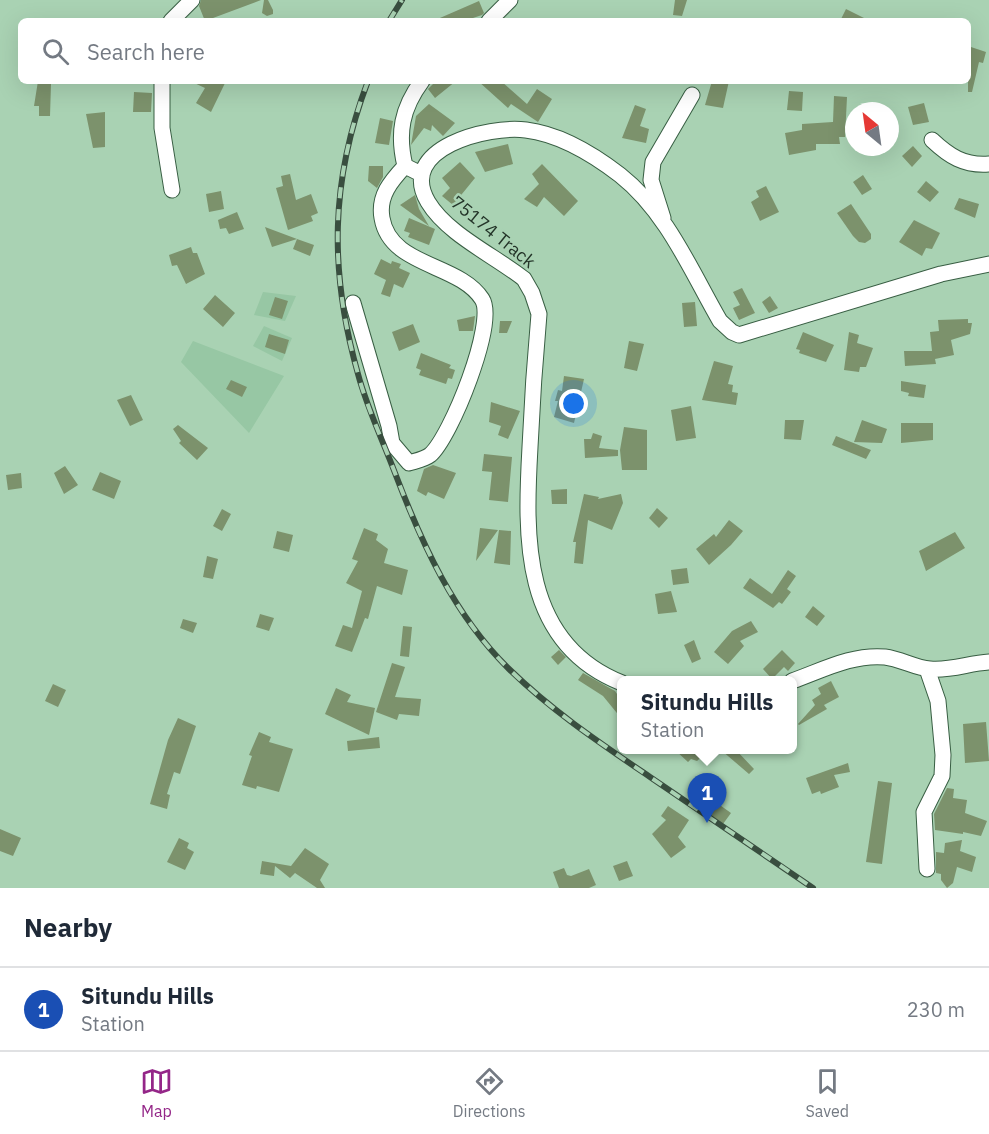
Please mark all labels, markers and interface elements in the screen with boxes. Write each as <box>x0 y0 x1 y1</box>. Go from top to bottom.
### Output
search box <box>18 18 971 84</box>
icon: search <box>39 35 72 68</box>
text: Search here <box>87 37 205 66</box>
north arrow <box>845 102 899 156</box>
street label: 75174 Track <box>446 190 541 273</box>
your location <box>559 389 588 418</box>
popup <box>617 676 797 754</box>
text: Situndu Hills <box>641 687 773 716</box>
text: Station <box>641 716 704 743</box>
pin: 1 <box>688 774 726 823</box>
text: Nearby <box>24 910 112 944</box>
text: Situndu Hills <box>81 981 214 1010</box>
text: 1 <box>38 996 50 1023</box>
text: 230 m <box>907 996 965 1023</box>
text: Station <box>81 1010 145 1037</box>
tab: Map <box>140 1065 173 1121</box>
tab: Directions <box>453 1065 526 1121</box>
tab: Saved <box>806 1065 849 1121</box>

